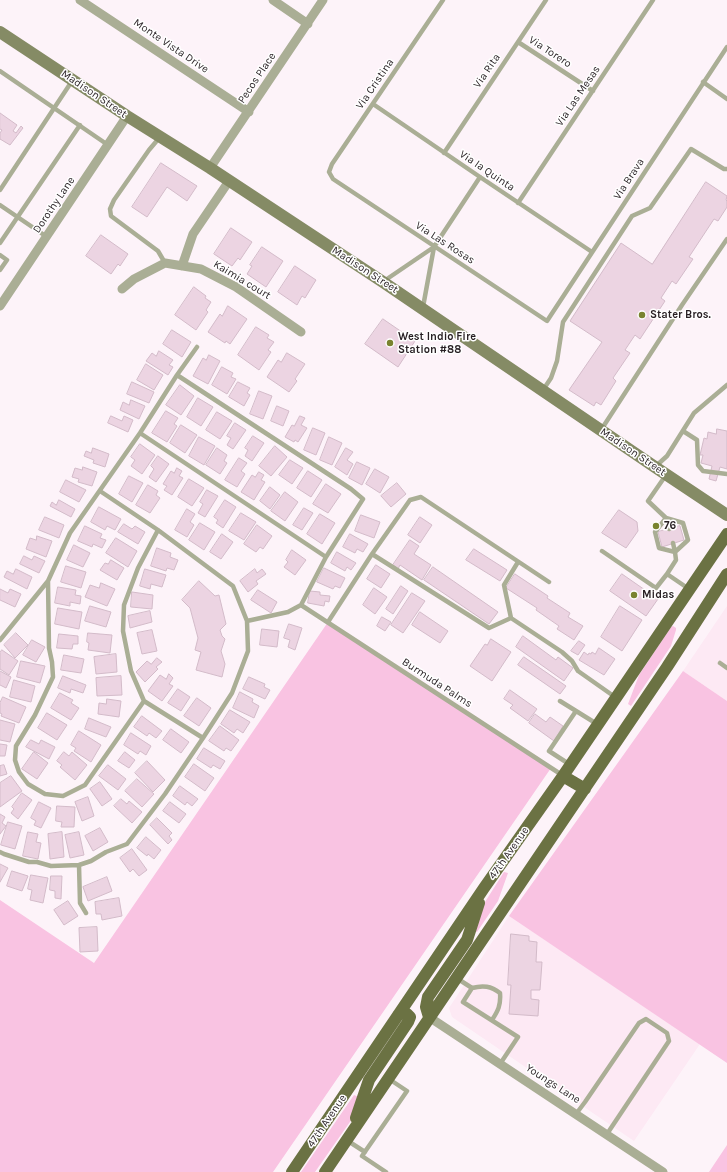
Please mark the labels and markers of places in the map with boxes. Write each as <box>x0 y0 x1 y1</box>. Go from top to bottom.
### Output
place label: Stater Bros. <box>650 308 711 322</box>
marker: Stater Bros. <box>637 310 647 320</box>
place label: West Indio Fire Station #88 <box>398 330 476 356</box>
marker: West Indio Fire Station #88 <box>385 338 395 348</box>
place label: 76 <box>664 519 676 533</box>
marker: 76 <box>651 521 661 531</box>
place label: Midas <box>642 588 674 602</box>
marker: Midas <box>629 590 639 600</box>

